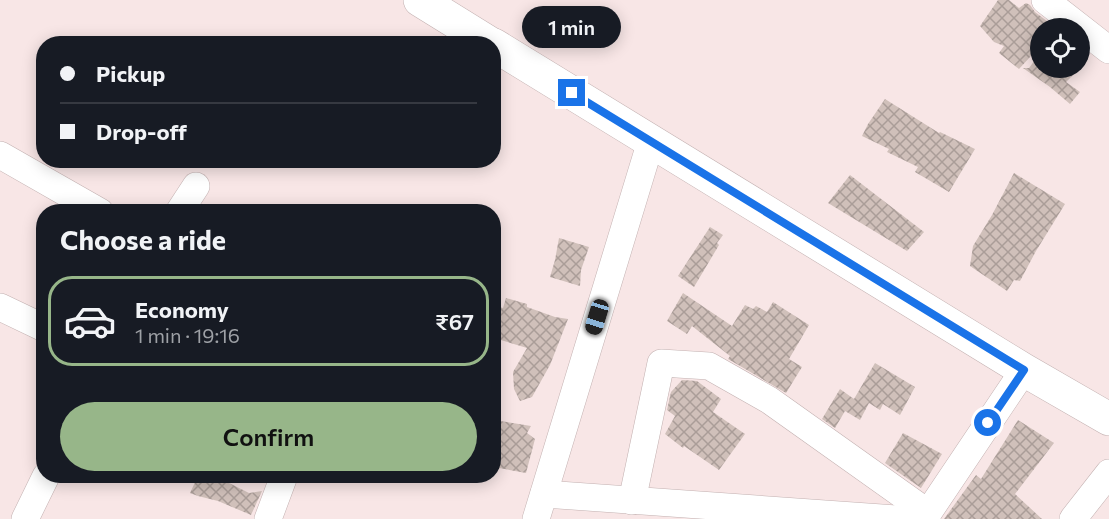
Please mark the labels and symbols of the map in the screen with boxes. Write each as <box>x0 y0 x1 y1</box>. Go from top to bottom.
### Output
callout: 1 min <box>522 6 622 48</box>
route end <box>558 79 585 106</box>
car <box>583 297 611 337</box>
route start <box>974 409 1001 436</box>

